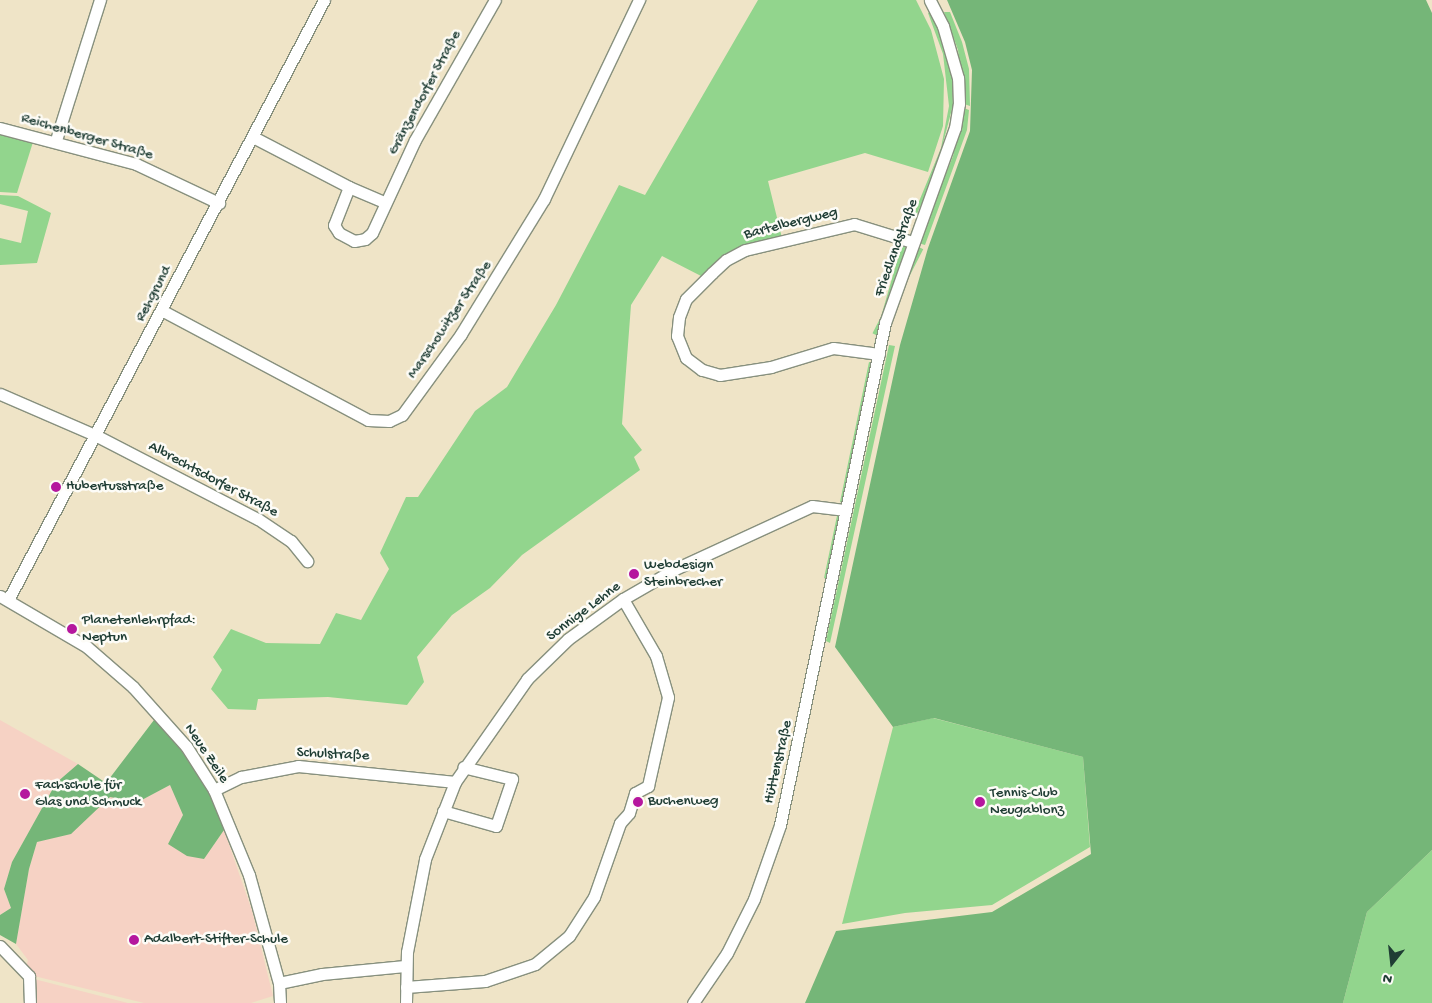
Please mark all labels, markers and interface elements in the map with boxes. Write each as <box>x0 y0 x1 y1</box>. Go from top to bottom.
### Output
street label: Gränzendorfer Straße <box>385 28 465 158</box>
street label: Reichenberger Straße <box>19 110 155 164</box>
street label: Friedlandstraße <box>871 197 923 299</box>
street label: Bartelbergweg <box>742 204 840 244</box>
street label: Marschowitzer Straße <box>404 258 496 382</box>
street label: Rehgrund <box>132 263 176 325</box>
street label: Albrechtsdorfer Straße <box>145 438 281 522</box>
place label: Hubertusstraße <box>66 478 163 496</box>
marker: Hubertusstraße <box>50 481 62 493</box>
place label: Webdesign Steinbrecher <box>644 556 722 591</box>
marker: Webdesign Steinbrecher <box>628 568 640 580</box>
street label: Sonnige Lehne <box>543 578 625 646</box>
place label: Planetenlehrpfad: Neptun <box>82 611 196 646</box>
marker: Planetenlehrpfad: Neptun <box>66 623 78 635</box>
street label: Hüttenstraße <box>761 719 797 805</box>
street label: Neue Zeile <box>180 721 232 787</box>
street label: Schulstraße <box>296 744 370 766</box>
place label: Fachschule für Glas und Schmuck <box>35 776 141 811</box>
place label: Tennis-Club Neugablonz <box>990 784 1064 819</box>
marker: Fachschule für Glas und Schmuck <box>19 788 31 800</box>
place label: Buchenweg <box>648 793 719 811</box>
marker: Buchenweg <box>632 796 644 808</box>
marker: Tennis-Club Neugablonz <box>974 796 986 808</box>
place label: Adalbert-Stifter-Schule <box>144 931 288 949</box>
marker: Adalbert-Stifter-Schule <box>128 934 140 946</box>
north arrow <box>1367 938 1417 988</box>
text: N <box>1381 968 1394 987</box>

